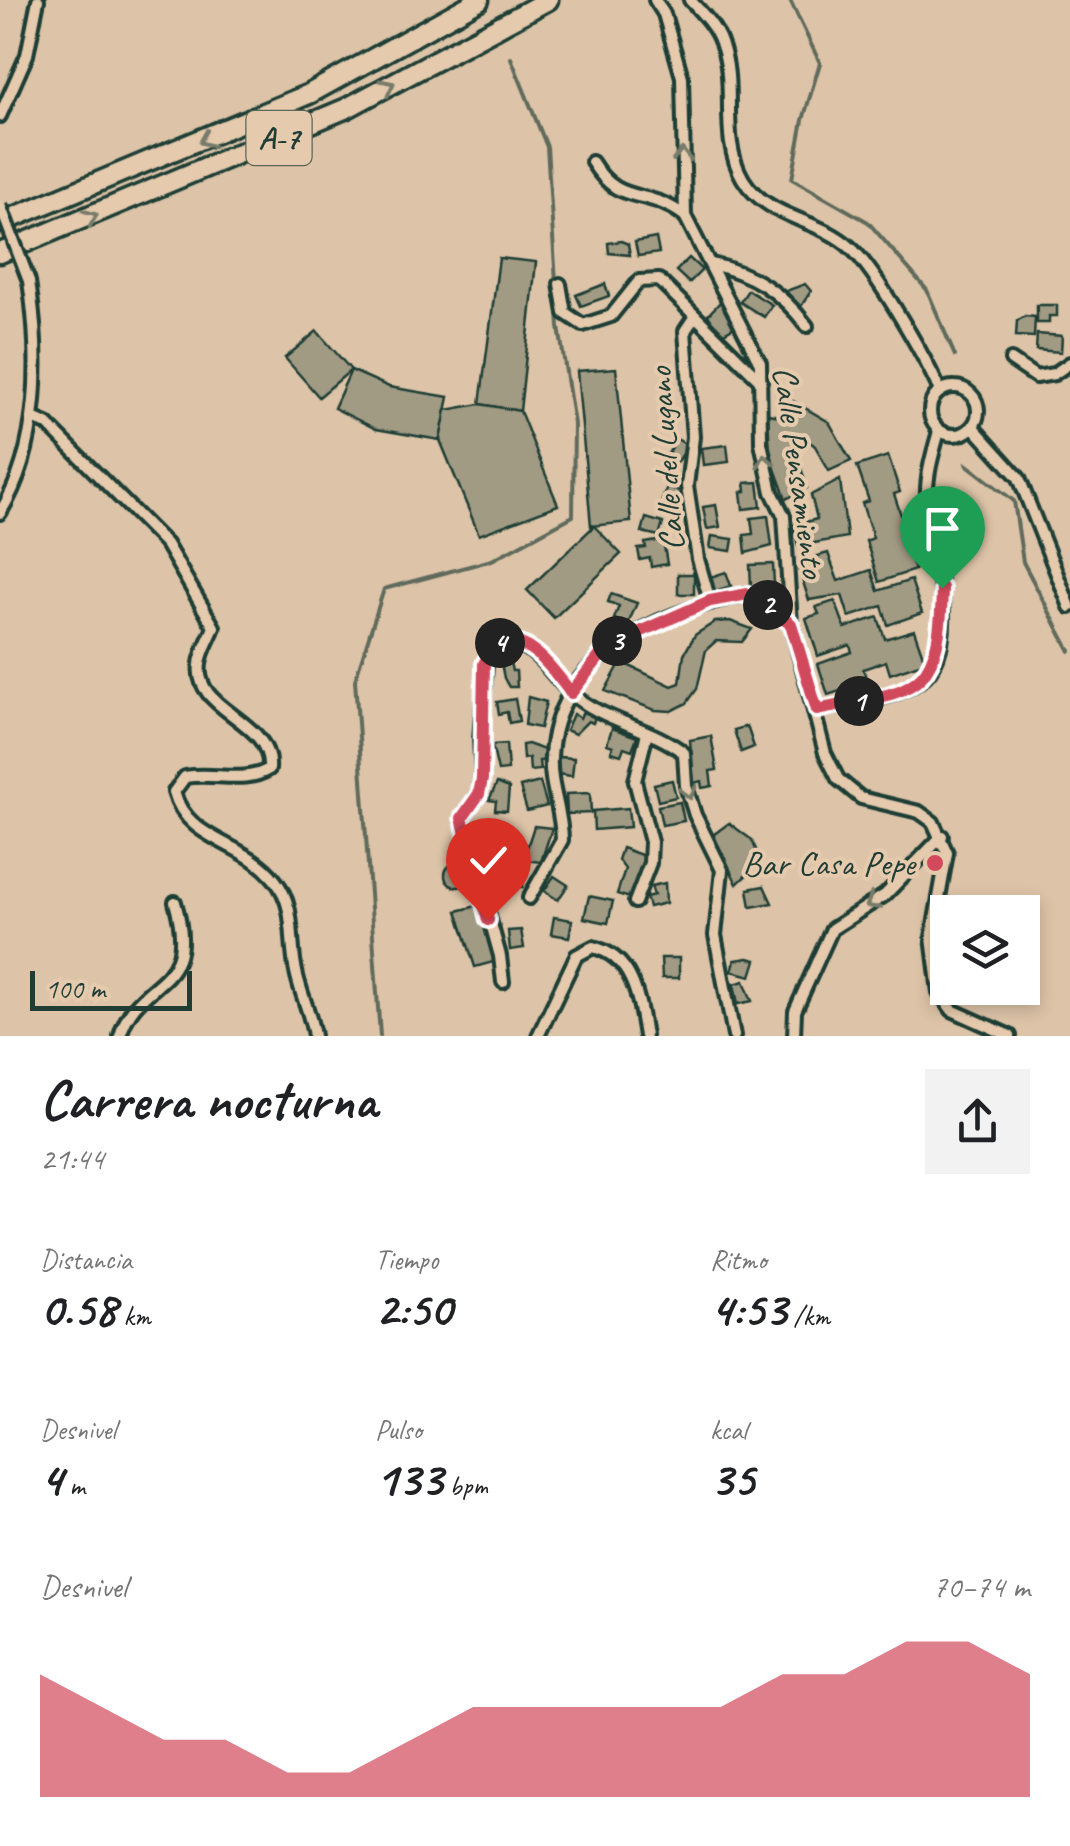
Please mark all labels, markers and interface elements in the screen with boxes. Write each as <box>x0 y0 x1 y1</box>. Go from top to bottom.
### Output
one-way arrow <box>378 79 396 99</box>
road number: A-7 <box>246 111 312 165</box>
one-way arrow <box>198 128 216 148</box>
one-way arrow <box>671 146 693 162</box>
one-way arrow <box>81 208 98 228</box>
street label: Calle del Lugano <box>637 364 694 552</box>
street label: Calle Pensamiento <box>762 364 837 582</box>
one-way arrow <box>755 453 776 470</box>
pin <box>900 486 985 589</box>
icon: arrive <box>915 501 970 556</box>
pin: 2 <box>743 580 793 630</box>
text: 2 <box>762 587 774 622</box>
pin: 3 <box>592 616 642 666</box>
pin: 4 <box>475 618 525 668</box>
text: 3 <box>611 623 623 658</box>
text: 4 <box>494 625 506 660</box>
pin: 1 <box>834 676 884 726</box>
text: 1 <box>853 683 865 718</box>
one-way arrow <box>677 783 698 800</box>
pin <box>446 818 531 921</box>
icon: check <box>461 833 516 888</box>
place label: Bar Casa Pepe <box>743 841 918 886</box>
marker: Bar Casa Pepe <box>924 852 946 874</box>
one-way arrow <box>865 891 883 910</box>
map controls <box>930 895 1040 1005</box>
button: layers <box>930 895 1040 1005</box>
scale bar <box>30 966 192 1010</box>
text: 100 m <box>45 971 105 1006</box>
text: Carrera nocturna <box>40 1065 377 1135</box>
button: share <box>925 1069 1030 1174</box>
text: 21:44 <box>40 1138 104 1179</box>
text: Distancia <box>40 1242 132 1277</box>
text: Tiempo <box>375 1242 438 1277</box>
text: Ritmo <box>710 1242 767 1277</box>
text: 0.58 <box>40 1277 117 1340</box>
text: 2:50 <box>375 1277 452 1340</box>
text: 4:53 <box>710 1277 787 1340</box>
text: km <box>117 1298 151 1333</box>
text: /km <box>787 1298 830 1333</box>
text: Desnivel <box>40 1412 116 1447</box>
text: Pulso <box>375 1412 422 1447</box>
text: kcal <box>710 1412 747 1447</box>
text: 4 <box>40 1447 63 1510</box>
text: 133 <box>375 1447 443 1510</box>
text: 35 <box>710 1447 754 1510</box>
text: m <box>63 1468 85 1503</box>
text: bpm <box>443 1468 488 1503</box>
text: Desnivel <box>40 1566 127 1607</box>
text: 70–74 m <box>932 1566 1030 1607</box>

